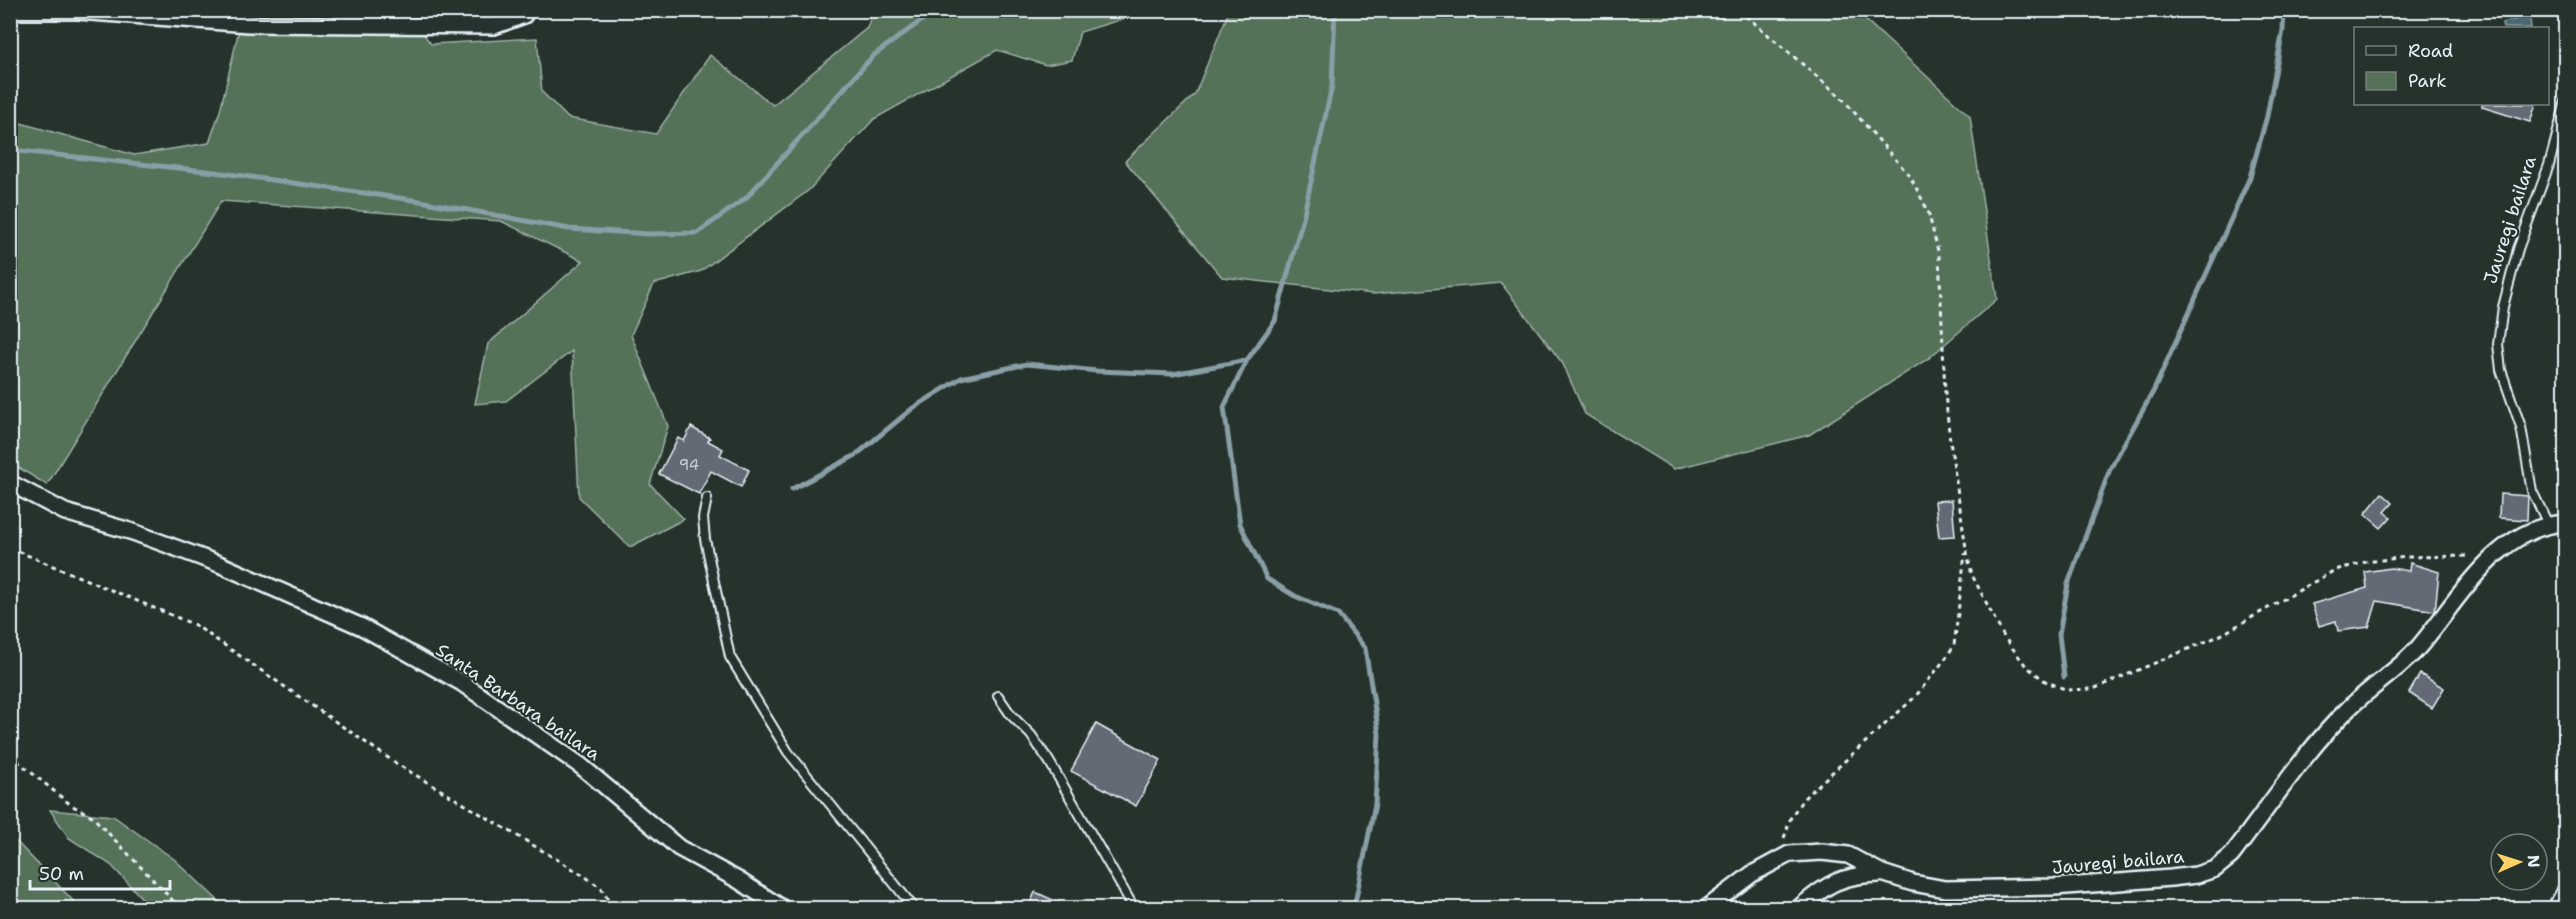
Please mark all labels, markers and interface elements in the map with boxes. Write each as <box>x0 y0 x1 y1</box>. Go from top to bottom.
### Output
legend <box>2354 27 2549 105</box>
text: Road <box>2408 39 2453 63</box>
text: Park <box>2408 69 2447 93</box>
street label: Jauregi bailara <box>2478 153 2542 287</box>
house number: 94 <box>679 455 699 475</box>
street label: Santa Barbara bailara <box>431 638 605 766</box>
north arrow <box>2489 832 2549 892</box>
street label: Jauregi bailara <box>2051 844 2185 880</box>
scale bar <box>30 853 170 891</box>
text: N <box>2523 854 2544 868</box>
text: 50 m <box>39 862 84 886</box>

